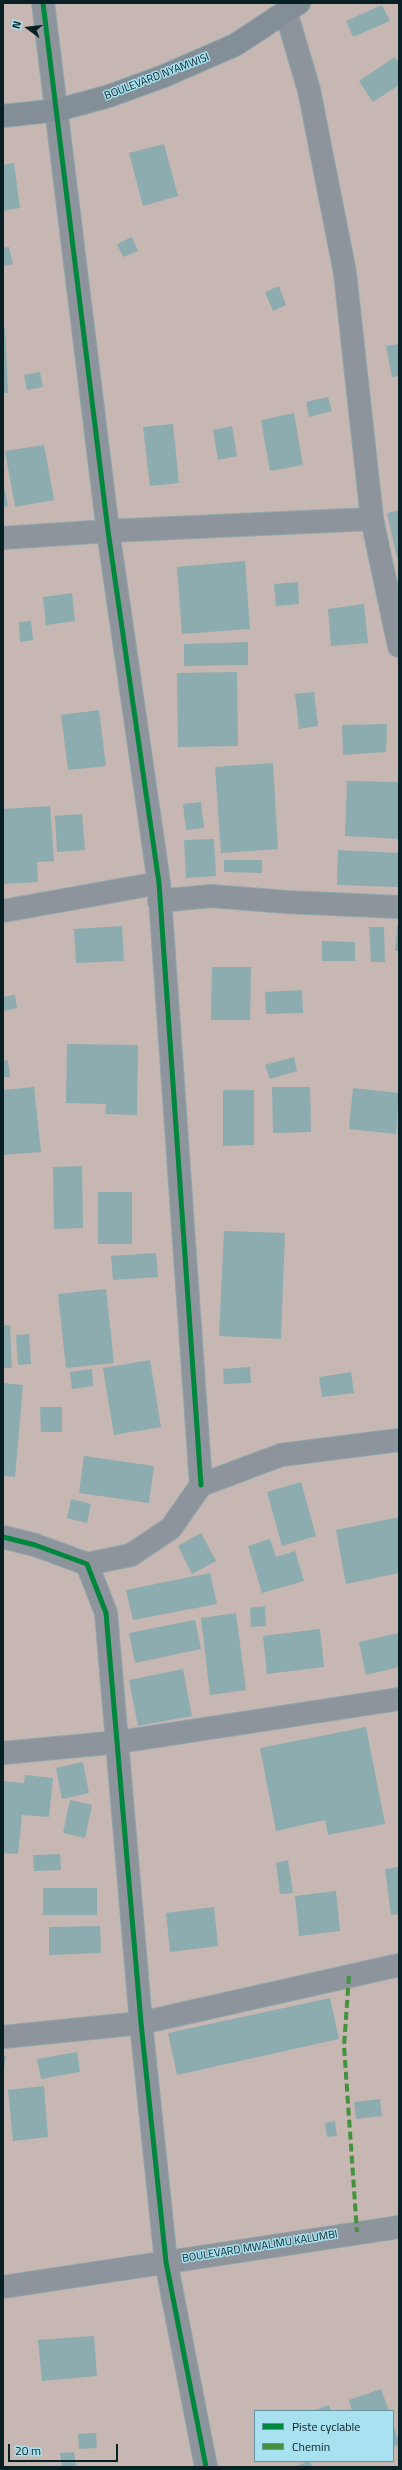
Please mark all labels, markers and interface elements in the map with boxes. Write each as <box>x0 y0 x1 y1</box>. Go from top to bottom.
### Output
north arrow <box>8 8 48 48</box>
text: N <box>8 19 25 31</box>
street label: BOULEVARD NYAMWISI <box>103 51 211 103</box>
street label: BOULEVARD MWALIMU KALUMBI <box>181 2228 339 2266</box>
legend <box>254 2410 394 2462</box>
text: Piste cyclable <box>292 2417 360 2436</box>
scale bar <box>10 2436 120 2462</box>
text: Chemin <box>292 2437 330 2456</box>
text: 20 m <box>15 2441 41 2460</box>

